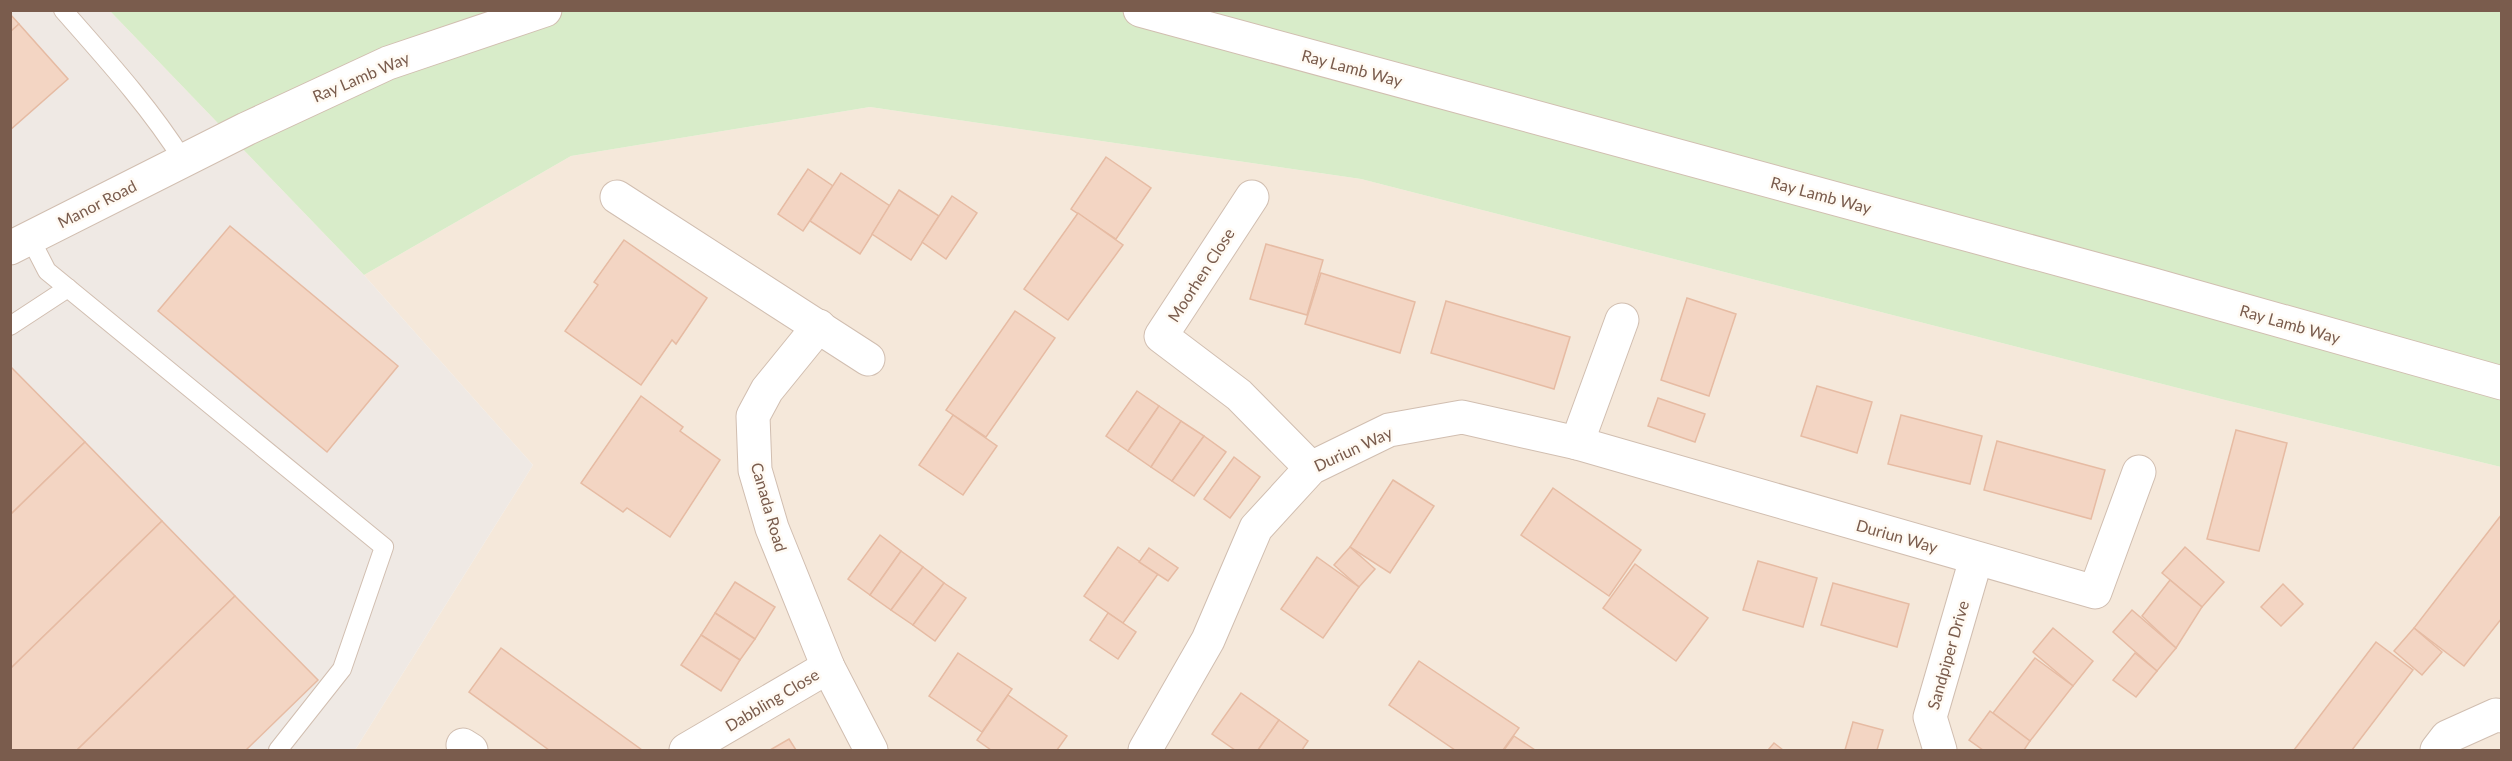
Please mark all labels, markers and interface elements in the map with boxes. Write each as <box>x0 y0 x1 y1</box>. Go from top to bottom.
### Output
street label: Ray Lamb Way <box>1300 45 1405 90</box>
street label: Ray Lamb Way <box>309 47 413 105</box>
street label: Ray Lamb Way <box>1769 172 1874 217</box>
street label: Manor Road <box>54 176 139 231</box>
street label: Moorhen Close <box>1163 224 1238 325</box>
street label: Ray Lamb Way <box>2238 300 2343 347</box>
street label: Duriun Way <box>1311 422 1396 475</box>
street label: Canada Road <box>748 460 791 554</box>
street label: Duriun Way <box>1854 515 1941 556</box>
street label: Sandpiper Drive <box>1923 598 1972 711</box>
street label: Dabbling Close <box>722 664 822 735</box>

